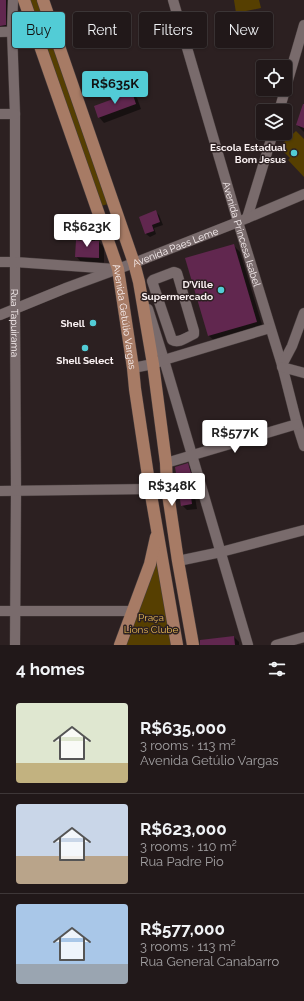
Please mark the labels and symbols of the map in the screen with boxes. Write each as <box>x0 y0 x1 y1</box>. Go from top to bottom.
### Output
pin: R$635K <box>82 71 148 105</box>
place label: Escola Estadual Bom Jesus <box>210 142 287 165</box>
marker: Escola Estadual Bom Jesus <box>289 148 299 158</box>
street label: Avenida Princesa Isabel <box>221 180 263 288</box>
pin: R$623K <box>54 214 120 248</box>
street label: Avenida Paes Leme <box>131 225 220 269</box>
street label: Avenida Getúlio Vargas <box>111 262 139 370</box>
place label: D’Ville Supermercado <box>142 279 213 302</box>
marker: D’Ville Supermercado <box>216 285 226 295</box>
street label: Rua Tapuirama <box>9 289 21 357</box>
place label: Shell <box>61 318 86 329</box>
marker: Shell <box>88 318 98 328</box>
marker: Shell Select <box>80 343 90 353</box>
place label: Shell Select <box>56 355 114 366</box>
pin: R$577K <box>202 420 268 454</box>
pin: R$348K <box>139 473 205 507</box>
park label: Praça Lions Clube <box>124 612 178 635</box>

